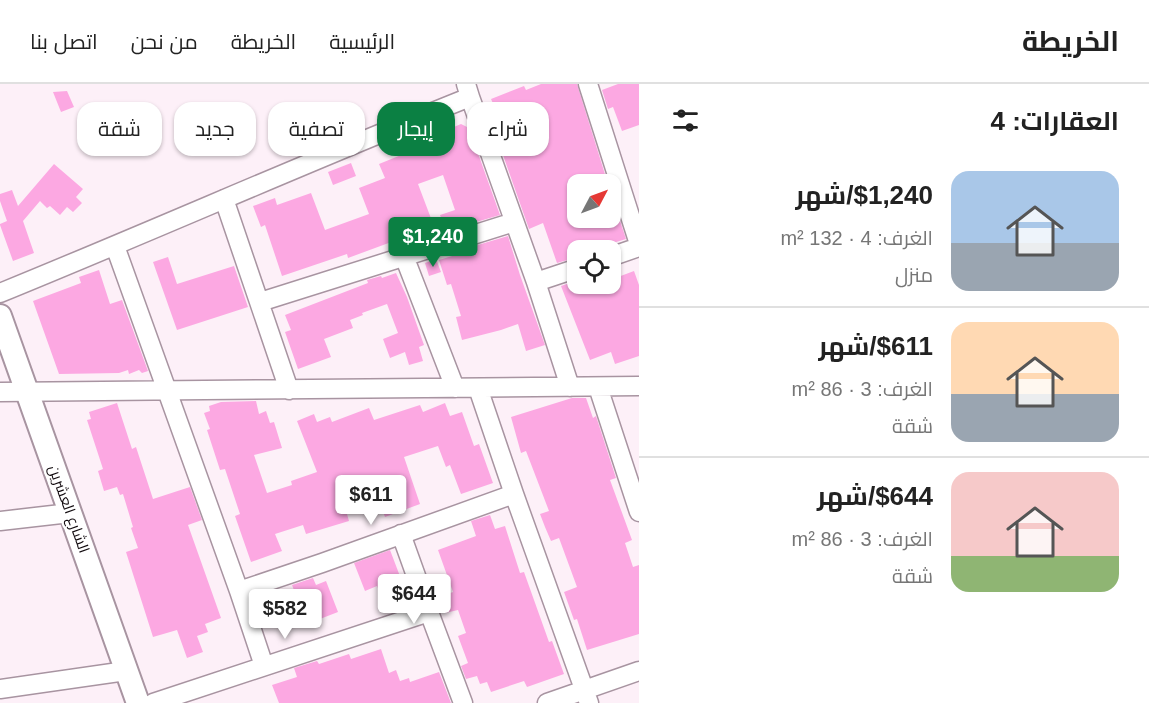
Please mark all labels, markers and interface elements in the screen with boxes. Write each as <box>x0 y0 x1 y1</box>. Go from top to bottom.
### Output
text: الخريطة <box>1022 26 1119 57</box>
text: اتصل بنا <box>30 30 98 53</box>
text: من نحن <box>131 30 198 53</box>
text: الخريطة <box>231 30 296 53</box>
text: الرئيسية <box>329 30 395 53</box>
chip: شقة <box>77 102 162 156</box>
chip: جديد <box>174 102 256 156</box>
chip: تصفية <box>268 102 365 156</box>
chip: إيجار <box>377 102 455 156</box>
chip: شراء <box>467 102 549 156</box>
icon: filters <box>669 104 702 137</box>
text: العقارات: 4 <box>991 106 1119 136</box>
north arrow <box>567 174 621 228</box>
map controls <box>567 174 621 294</box>
text: $1,240/شهر <box>795 180 933 210</box>
icon: home <box>999 195 1071 267</box>
pin: $1,240 <box>384 217 482 268</box>
text: $1,240 <box>402 225 464 247</box>
text: الغرف: 4 · 132 m² <box>780 227 933 249</box>
button: locate <box>567 240 621 294</box>
text: منزل <box>895 264 933 286</box>
text: $611/شهر <box>819 331 933 361</box>
icon: home <box>999 346 1071 418</box>
text: الغرف: 3 · 86 m² <box>792 378 933 400</box>
text: شقة <box>892 415 933 437</box>
street label: الشارع العشرين <box>43 462 93 556</box>
pin: $611 <box>335 475 407 526</box>
text: $644/شهر <box>817 481 933 511</box>
text: $611 <box>349 483 393 505</box>
icon: home <box>999 496 1071 568</box>
text: الغرف: 3 · 86 m² <box>792 528 933 550</box>
text: شقة <box>892 565 933 587</box>
pin: $644 <box>378 574 450 625</box>
text: $644 <box>392 582 436 604</box>
pin: $582 <box>249 589 321 640</box>
text: $582 <box>263 597 307 619</box>

